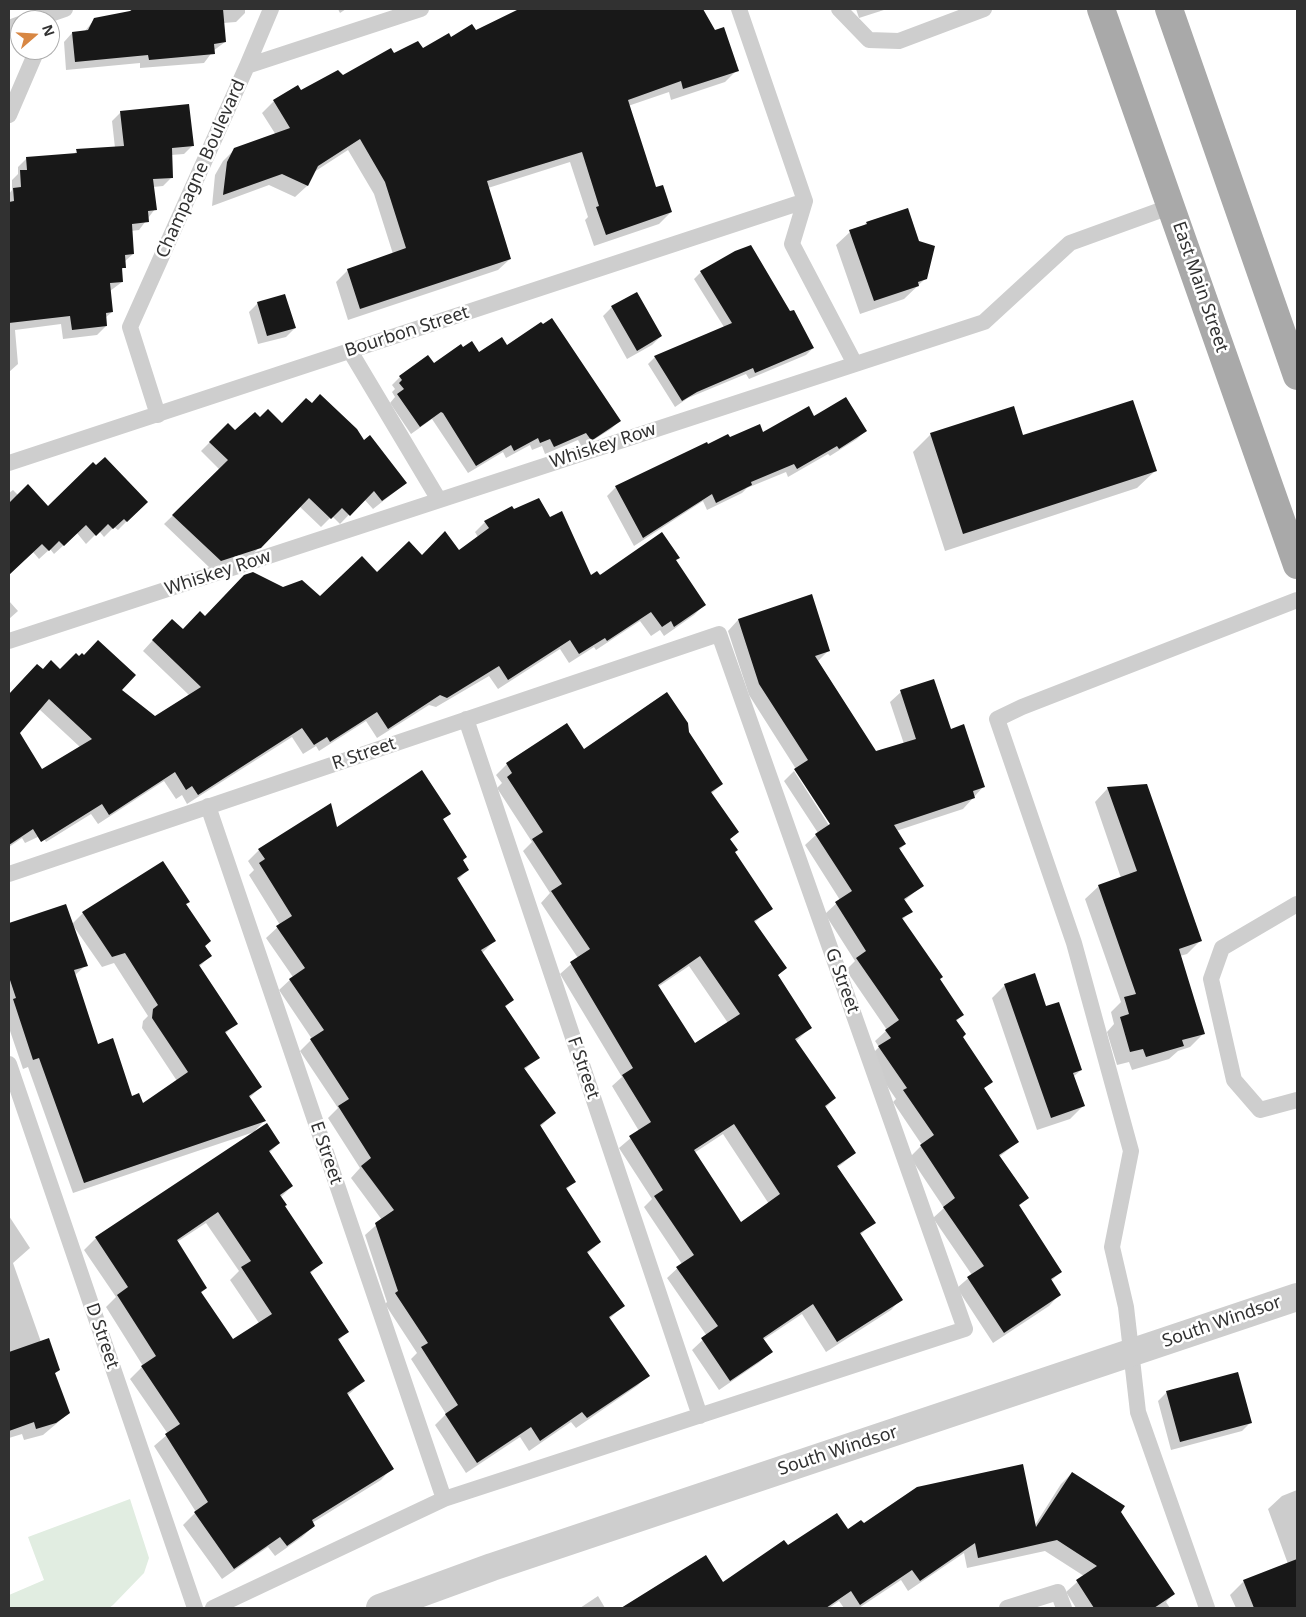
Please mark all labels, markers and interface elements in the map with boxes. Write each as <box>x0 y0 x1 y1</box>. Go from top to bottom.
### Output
north arrow <box>10 10 60 60</box>
text: N <box>38 22 60 39</box>
street label: Champagne Boulevard <box>152 76 250 262</box>
street label: East Main Street <box>1167 219 1233 355</box>
street label: Bourbon Street <box>342 302 472 362</box>
street label: Whiskey Row <box>547 419 659 473</box>
street label: Whiskey Row <box>162 546 274 600</box>
street label: R Street <box>329 733 399 775</box>
street label: G Street <box>820 945 864 1017</box>
street label: F Street <box>562 1034 604 1102</box>
street label: E Street <box>305 1119 347 1187</box>
street label: South Windsor <box>1160 1291 1284 1353</box>
street label: D Street <box>81 1300 123 1372</box>
street label: South Windsor <box>775 1421 901 1481</box>

